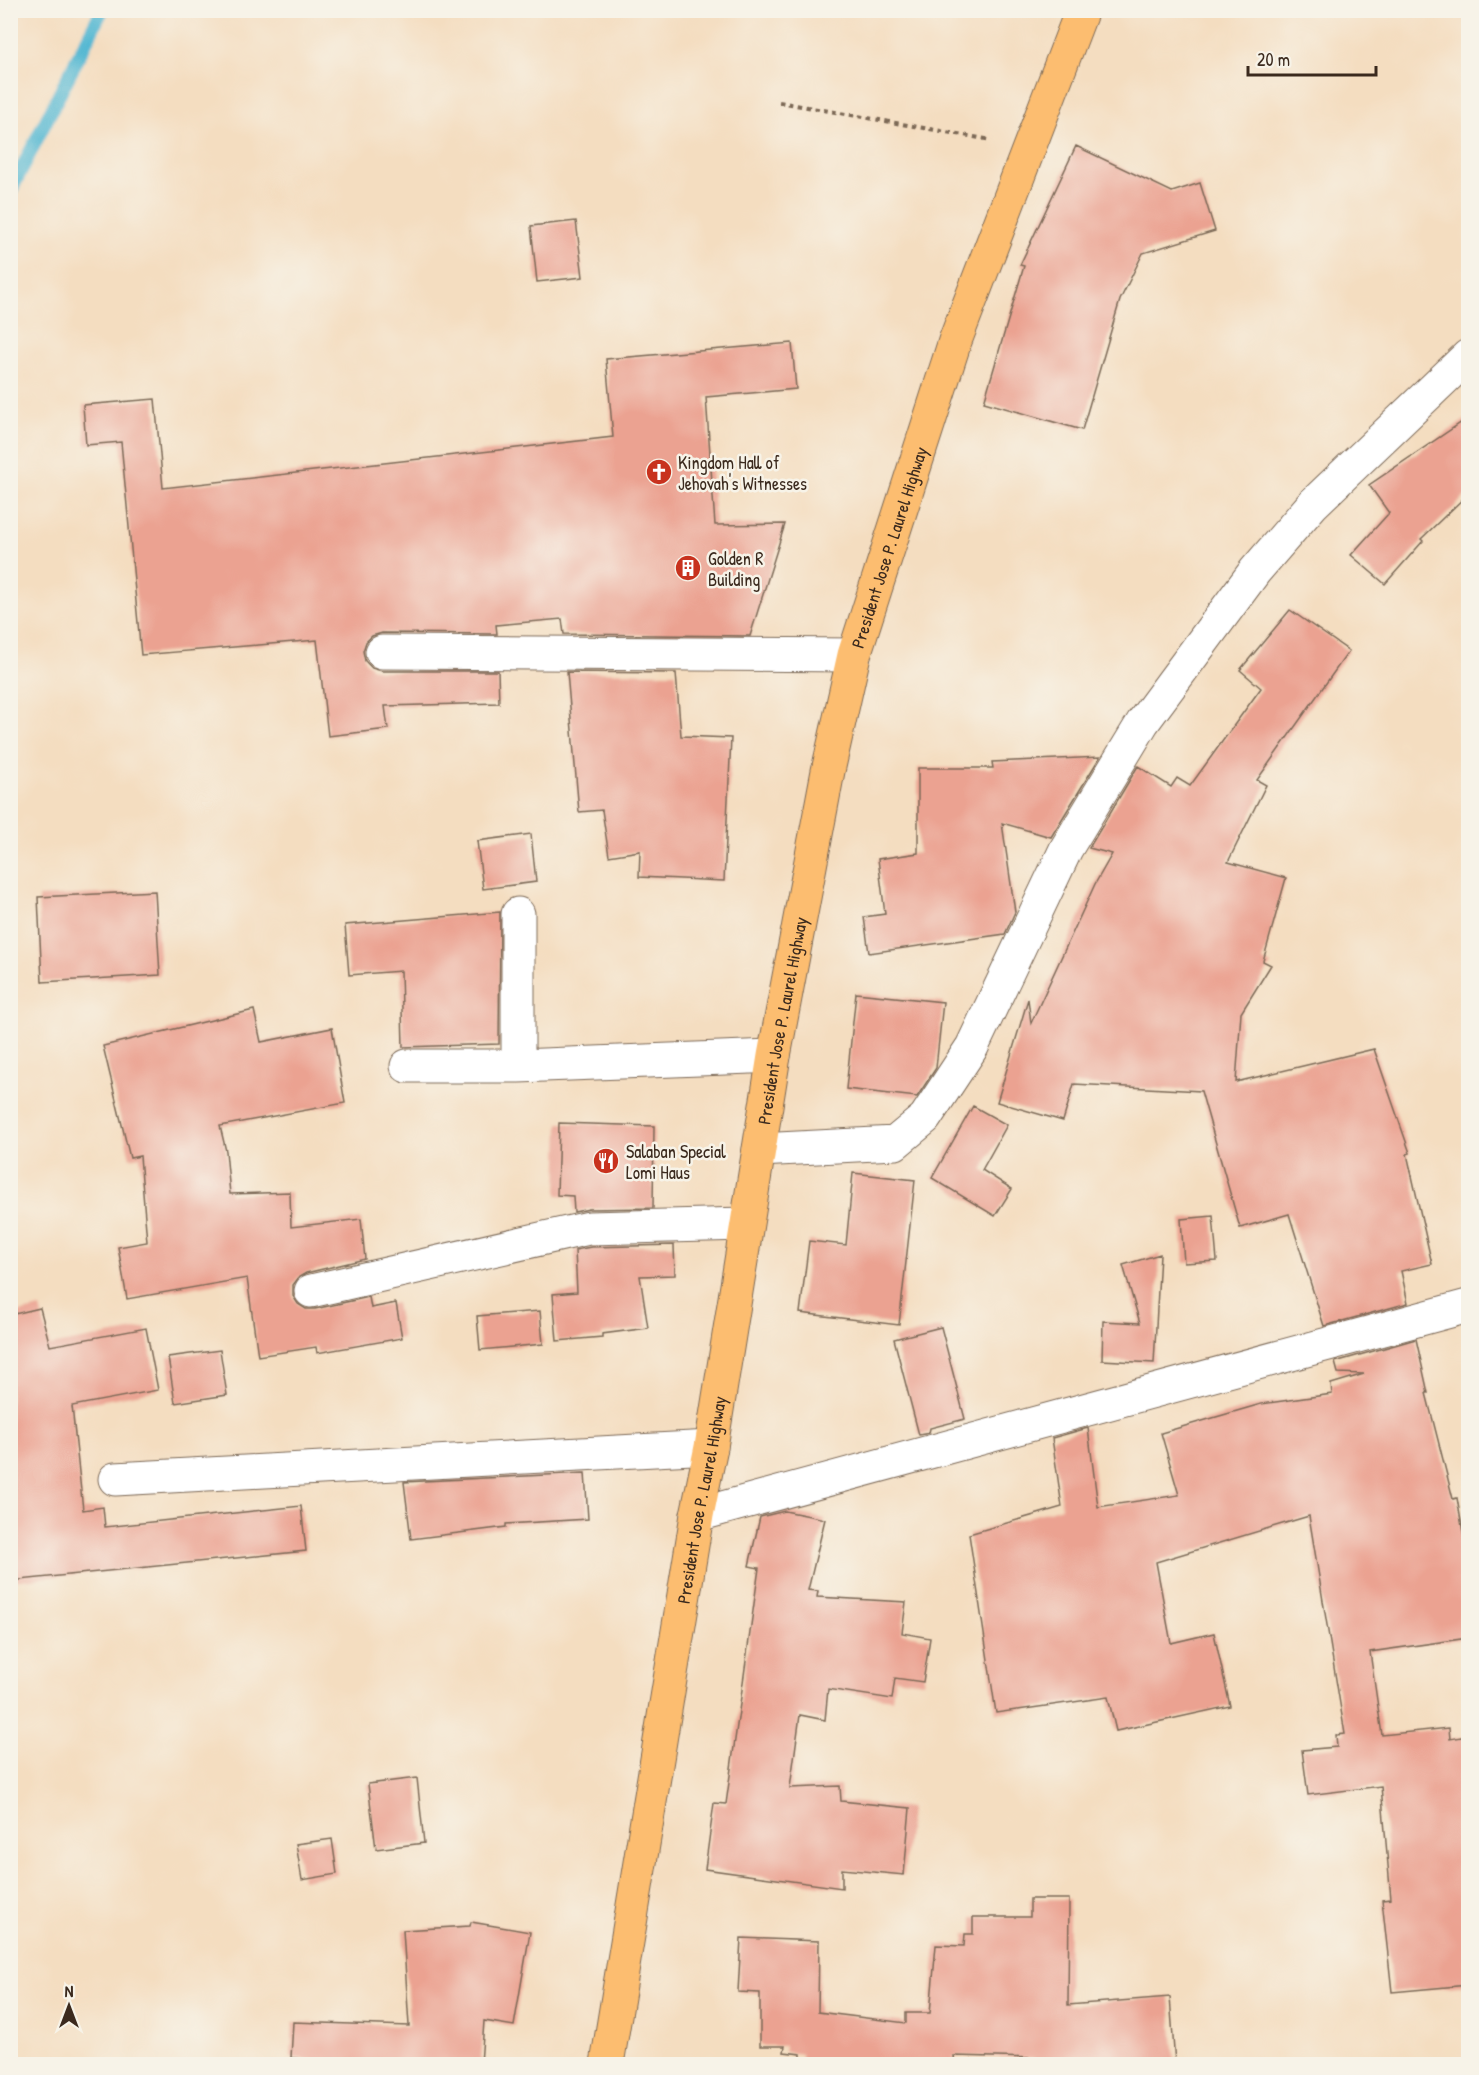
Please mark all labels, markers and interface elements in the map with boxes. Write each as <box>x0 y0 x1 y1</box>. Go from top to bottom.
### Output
scale bar <box>1248 39 1376 77</box>
text: 20 m <box>1257 47 1290 72</box>
street label: President Jose P. Laurel Highway <box>845 443 933 651</box>
place label: Kingdom Hall of Jehovah's Witnesses <box>678 450 807 496</box>
church icon: Kingdom Hall of Jehovah's Witnesses <box>644 457 674 487</box>
place label: Golden R Building <box>708 546 763 592</box>
building icon: Golden R Building <box>673 553 703 583</box>
street label: President Jose P. Laurel Highway <box>751 914 813 1126</box>
place label: Salaban Special Lomi Haus <box>626 1139 726 1185</box>
restaurant icon: Salaban Special Lomi Haus <box>591 1146 621 1176</box>
street label: President Jose P. Laurel Highway <box>670 1394 732 1605</box>
north arrow <box>39 1976 99 2036</box>
text: N <box>65 1980 74 2002</box>

